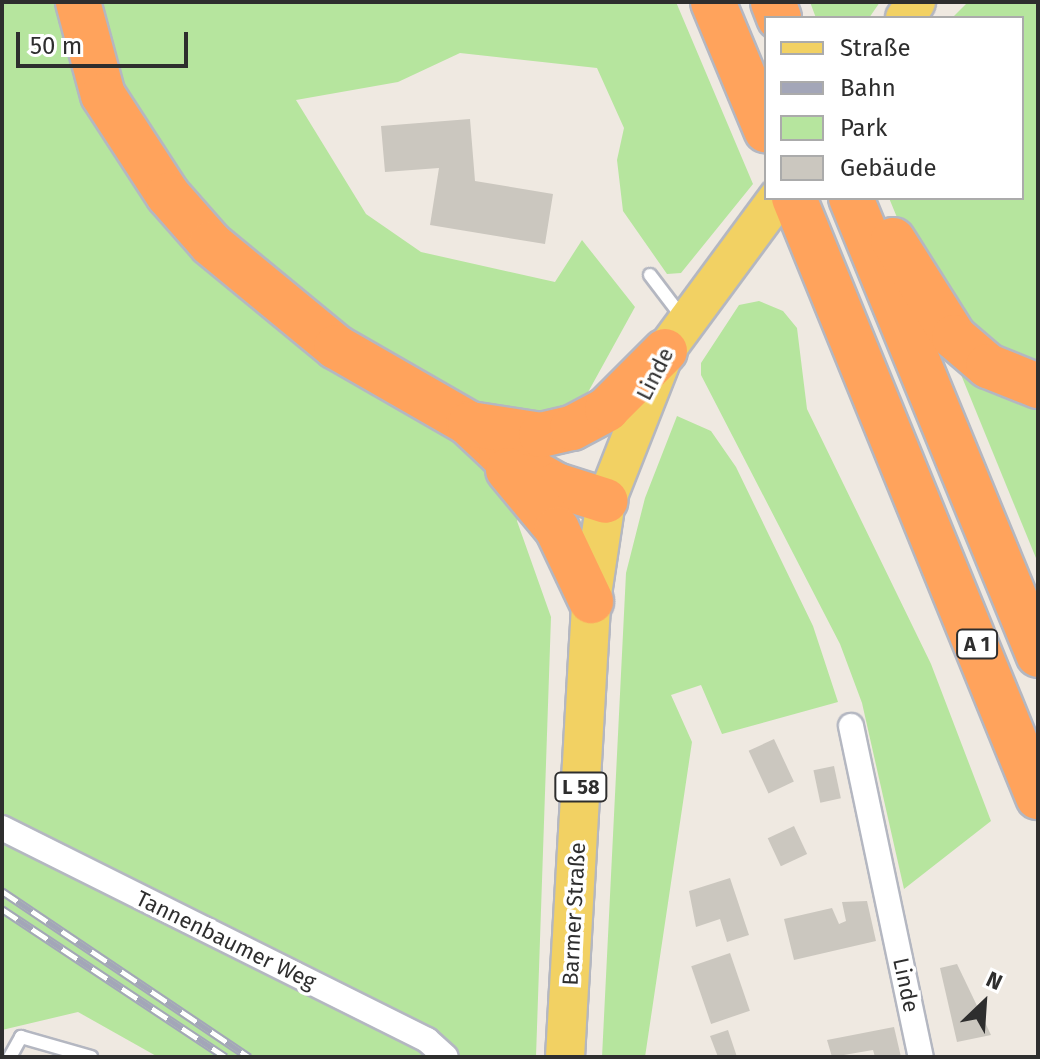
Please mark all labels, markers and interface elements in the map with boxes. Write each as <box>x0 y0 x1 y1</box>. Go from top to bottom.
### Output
scale bar <box>20 16 192 66</box>
legend <box>764 16 1024 200</box>
text: 50 m <box>30 32 82 60</box>
text: Straße <box>840 34 911 62</box>
text: Bahn <box>840 74 896 102</box>
text: Park <box>840 114 887 142</box>
text: Gebäude <box>840 154 937 182</box>
street label: Linde <box>631 343 679 405</box>
road number: A 1 <box>955 628 999 660</box>
road number: L 58 <box>553 771 609 803</box>
street label: Barmer Straße <box>557 842 591 986</box>
street label: Tannenbaumer Weg <box>132 885 320 995</box>
street label: Linde <box>887 955 925 1015</box>
north arrow <box>944 963 1024 1043</box>
text: N <box>982 965 1007 996</box>

